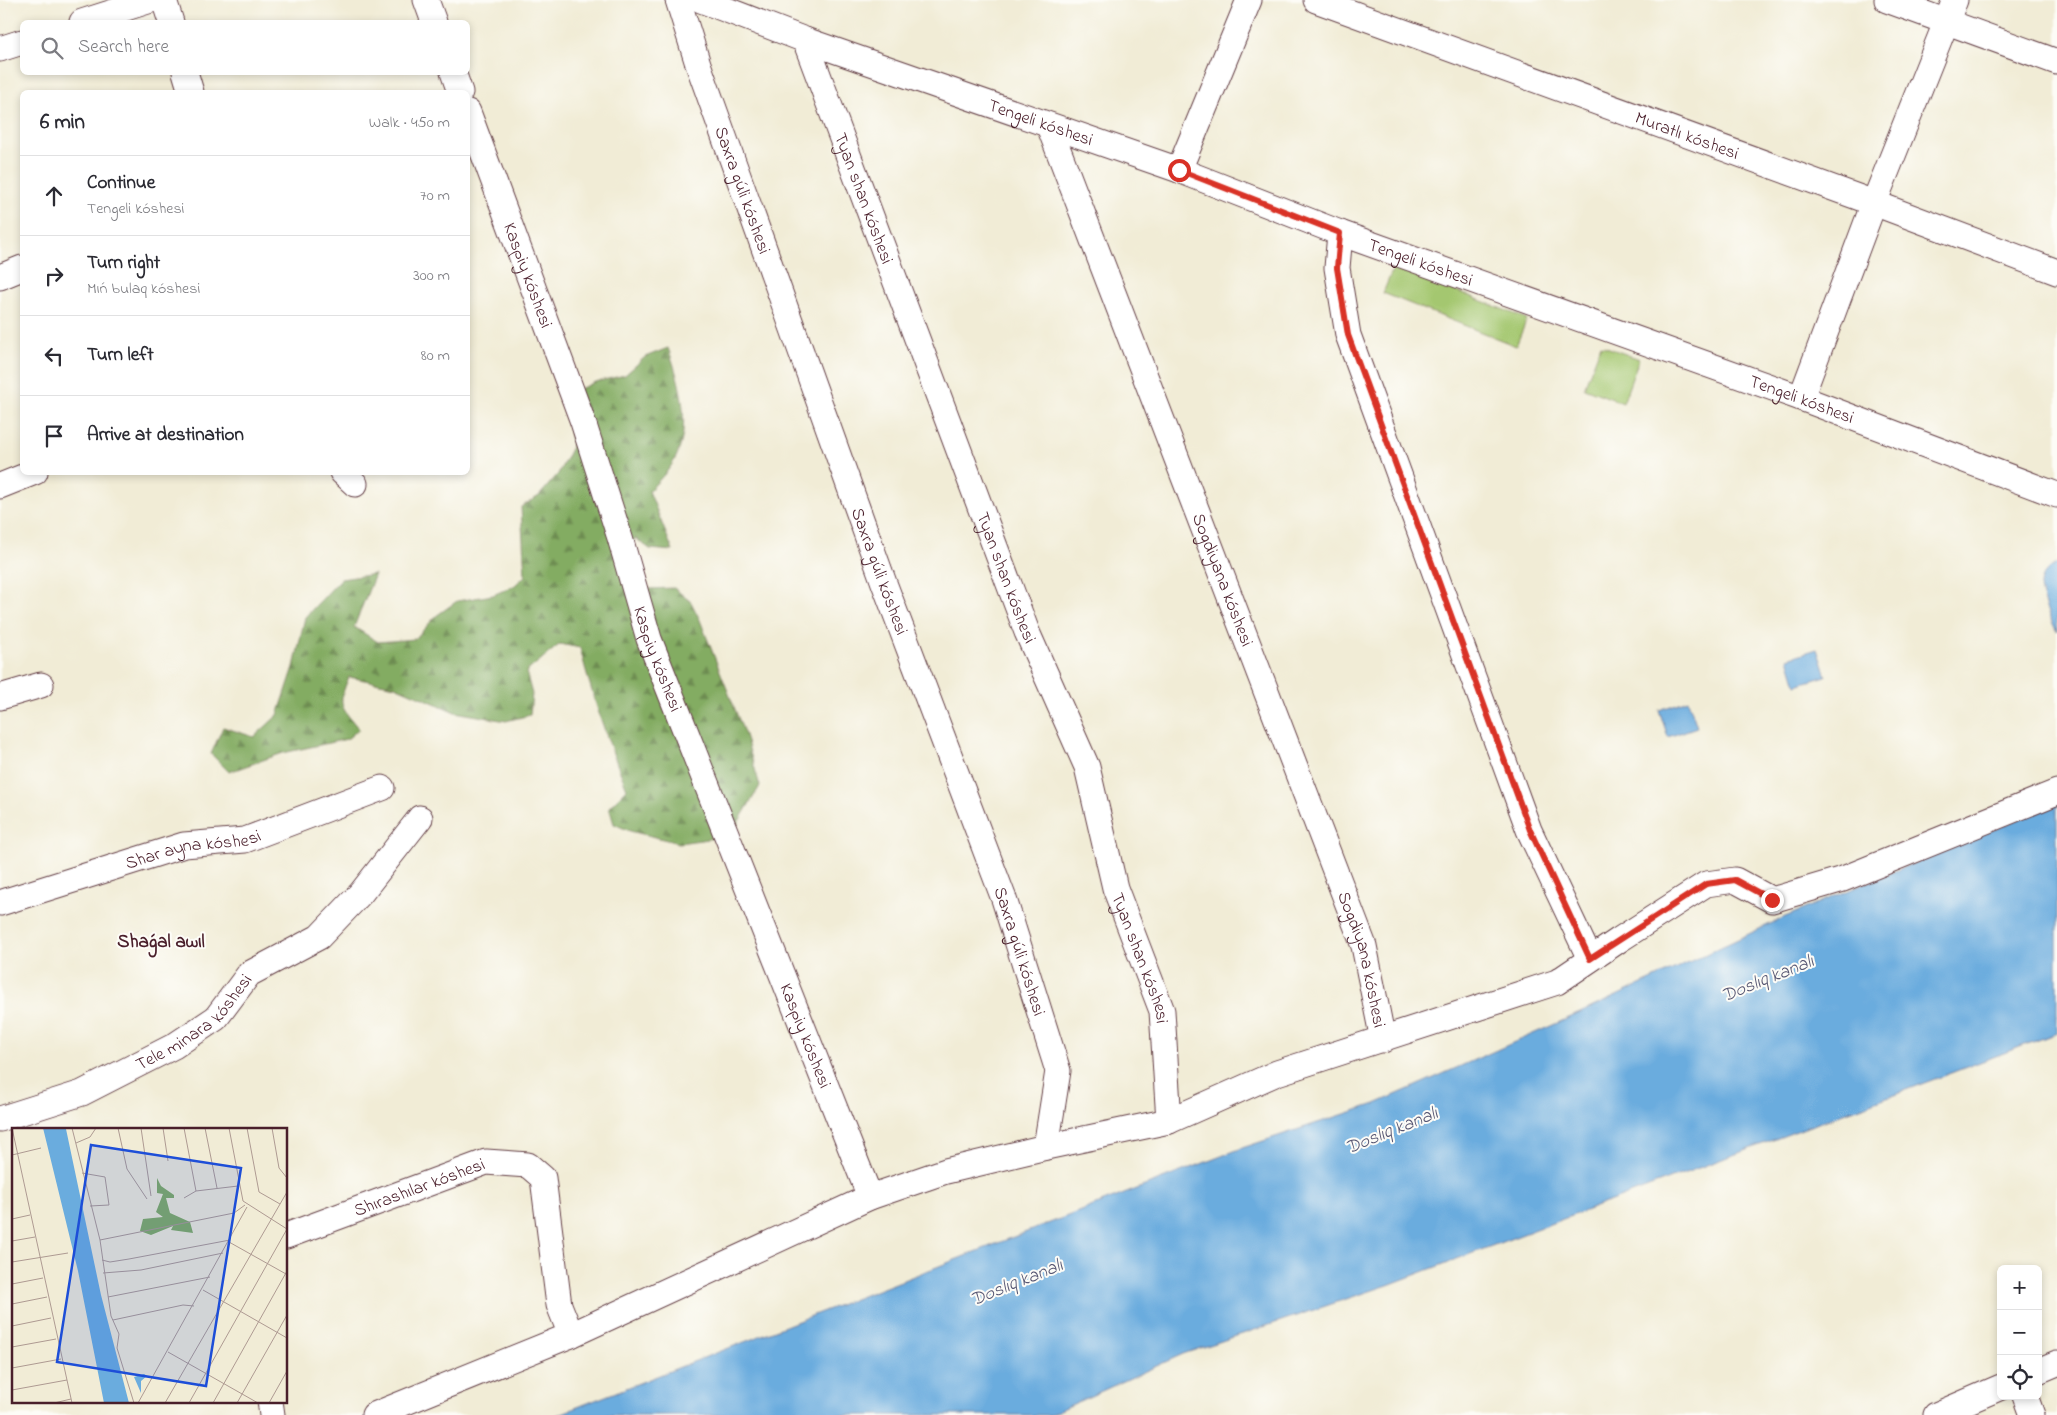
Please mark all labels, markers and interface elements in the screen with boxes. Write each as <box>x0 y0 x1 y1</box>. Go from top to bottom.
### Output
search box <box>20 20 470 75</box>
icon: search <box>38 34 66 62</box>
text: Search here <box>78 34 169 61</box>
street label: Tengeli kóshesi <box>984 94 1096 154</box>
street label: Muratlı kóshesi <box>1631 106 1742 168</box>
text: 6 min <box>40 108 85 138</box>
text: Walk · 450 m <box>369 111 450 135</box>
street label: Saxra gúli kóshesi <box>706 123 776 258</box>
street label: Tyan shan kóshesi <box>826 130 899 268</box>
route start <box>1168 159 1191 182</box>
text: Continue <box>87 170 155 197</box>
icon: ahead <box>40 182 68 210</box>
text: 70 m <box>420 184 450 208</box>
text: Tengeli kóshesi <box>87 197 184 221</box>
street label: Kaspiy kóshesi <box>495 219 558 332</box>
street label: Tengeli kóshesi <box>1364 233 1476 295</box>
text: Turn right <box>87 250 160 277</box>
icon: right <box>40 262 68 290</box>
text: 300 m <box>413 264 450 288</box>
text: Mıń bulaq kóshesi <box>87 277 200 301</box>
icon: left <box>40 342 68 370</box>
text: Turn left <box>87 342 154 369</box>
text: 80 m <box>421 344 450 368</box>
street label: Tengeli kóshesi <box>1745 370 1857 432</box>
icon: arrive <box>40 422 68 450</box>
text: Arrive at destination <box>87 422 244 449</box>
street label: Saxra gúli kóshesi <box>843 505 914 639</box>
street label: Tyan shan kóshesi <box>968 509 1041 648</box>
street label: Sogdiyana kóshesi <box>1184 510 1259 651</box>
street label: Kaspiy kóshesi <box>625 603 688 716</box>
street label: Shar ayna kóshesi <box>122 824 265 878</box>
street label: Saxra gúli kóshesi <box>986 884 1051 1019</box>
street label: Sogdiyana kóshesi <box>1329 888 1391 1030</box>
street label: Tyan shan kóshesi <box>1103 889 1174 1024</box>
route end <box>1761 889 1784 912</box>
district label: Shaǵal awıl <box>117 929 205 958</box>
water label: Doslıq kanalı <box>1718 948 1819 1010</box>
street label: Tele minara kóshesi <box>132 969 260 1078</box>
street label: Kaspiy kóshesi <box>772 980 837 1093</box>
water label: Doslıq kanalı <box>1342 1100 1443 1162</box>
inset map <box>12 1128 288 1402</box>
street label: Shırashılar kóshesi <box>351 1152 489 1225</box>
water label: Doslıq kanalı <box>967 1252 1068 1314</box>
map controls <box>1997 1265 2042 1400</box>
button: + <box>1997 1265 2042 1310</box>
button: − <box>1997 1310 2042 1355</box>
button: locate <box>1997 1355 2042 1400</box>

